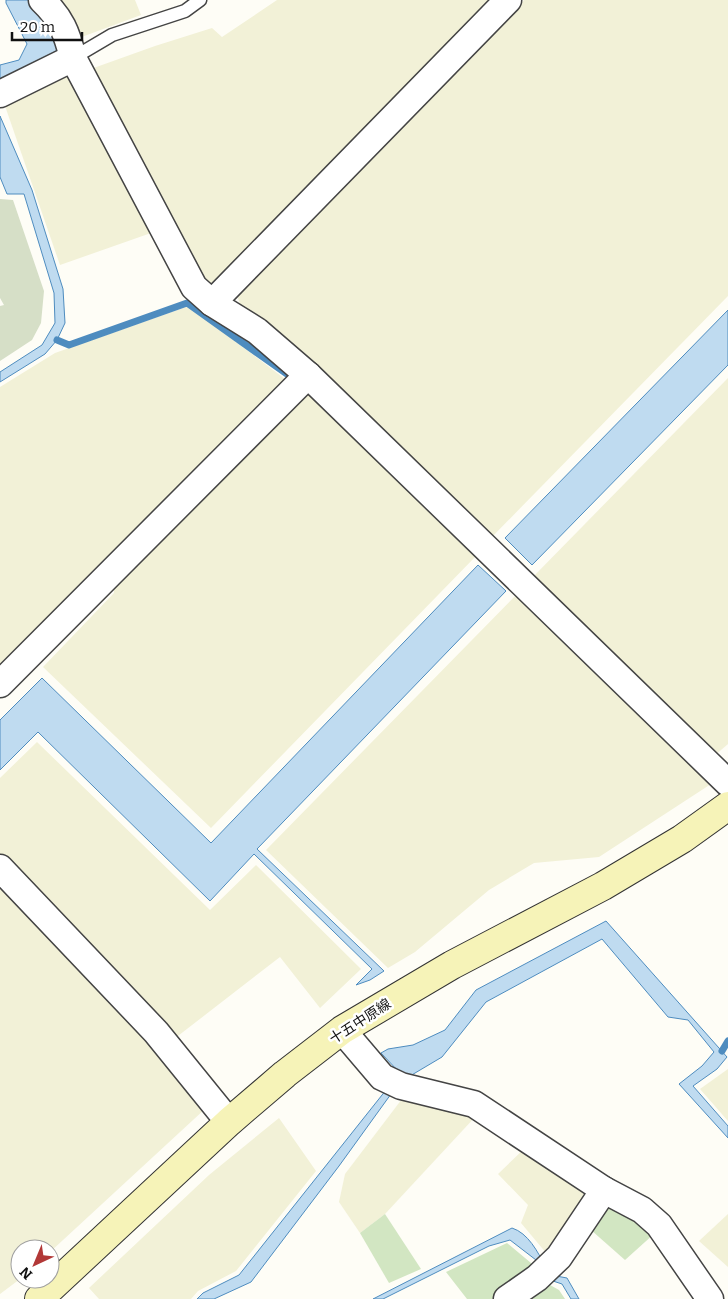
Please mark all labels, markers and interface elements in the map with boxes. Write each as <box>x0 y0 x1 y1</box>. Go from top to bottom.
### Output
scale bar <box>12 10 82 42</box>
text: 20 m <box>20 18 56 36</box>
street label: 十五中原線 <box>326 995 394 1048</box>
north arrow <box>10 1239 60 1289</box>
text: N <box>16 1263 36 1283</box>

